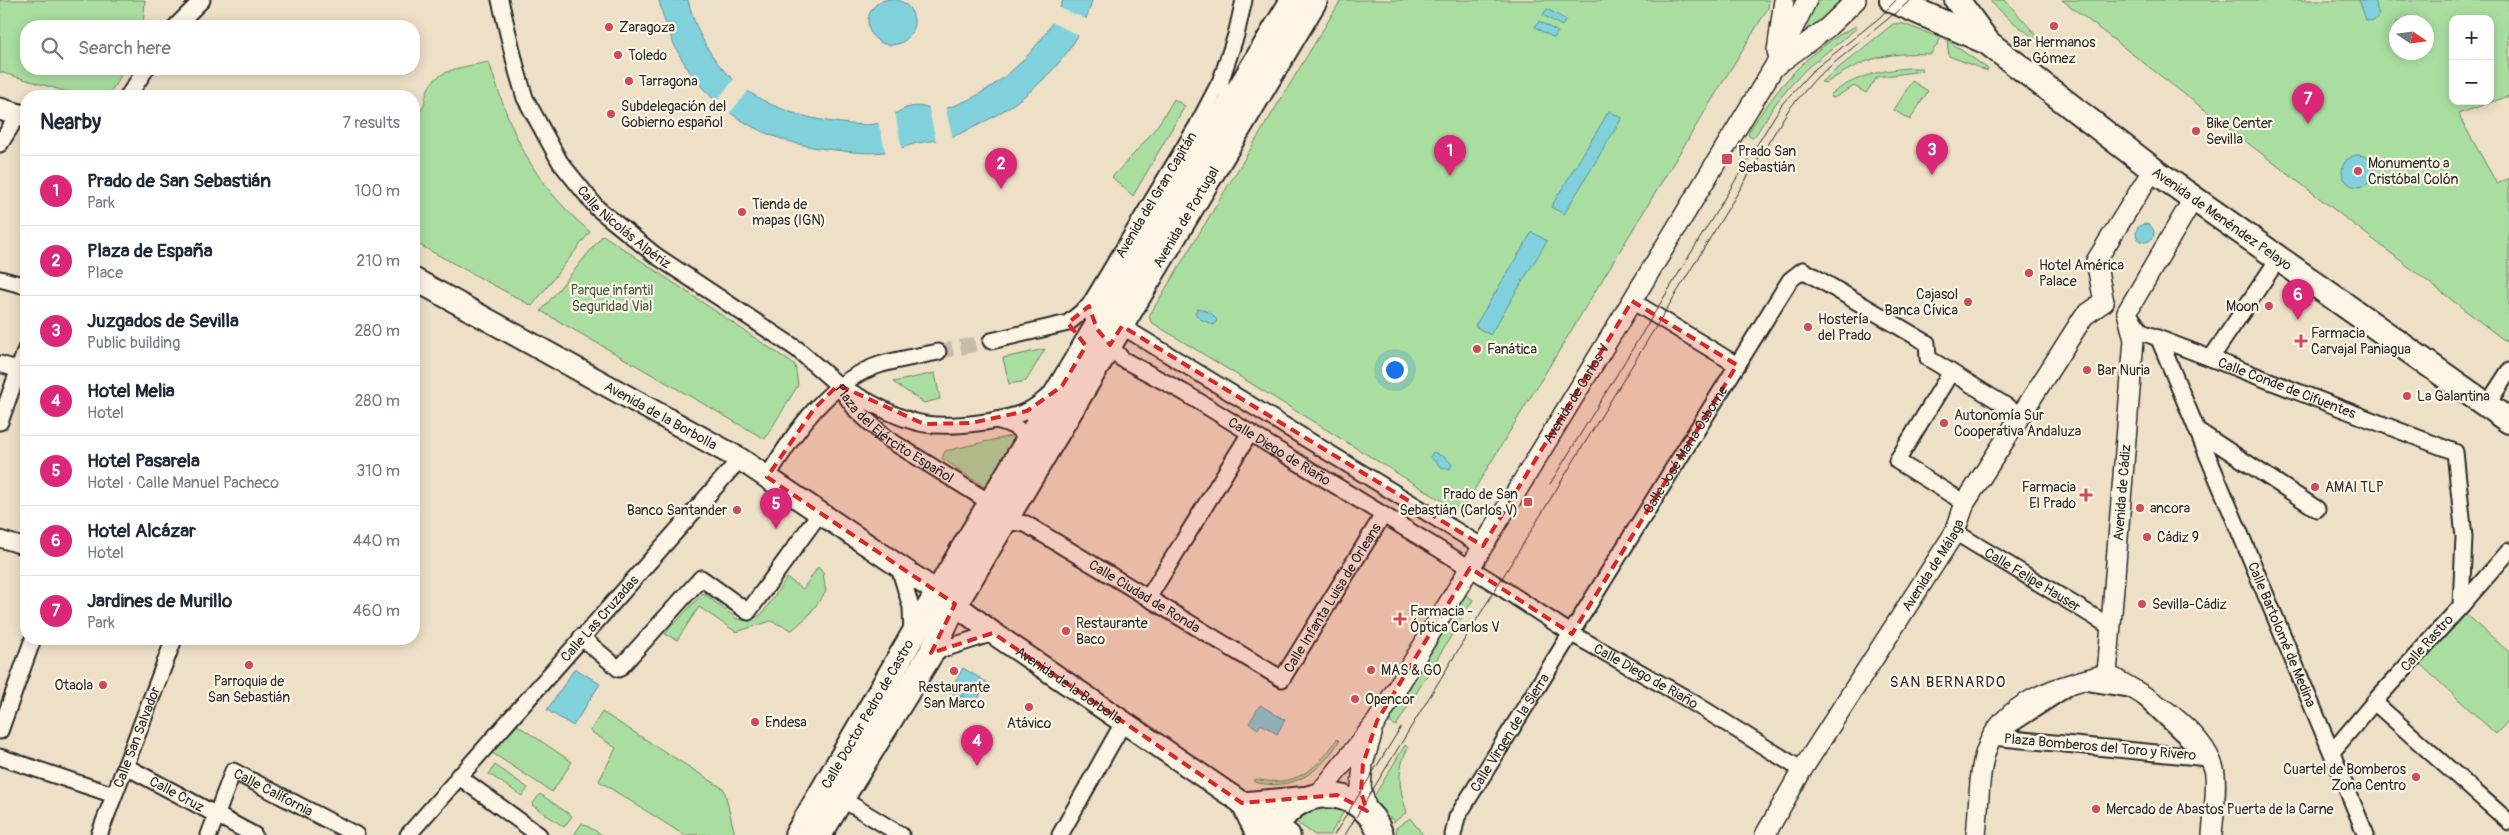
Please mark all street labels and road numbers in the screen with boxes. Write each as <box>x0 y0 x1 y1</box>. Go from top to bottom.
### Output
street label: Avenida del Gran Capitán <box>1111 128 1200 261</box>
street label: Avenida de Portugal <box>1149 163 1222 271</box>
street label: Avenida de Menéndez Pelayo <box>2149 163 2296 274</box>
street label: Calle Nicolás Alpériz <box>574 182 674 272</box>
street label: Avenida de Carlos V <box>1539 340 1613 446</box>
street label: Calle Conde de Cifuentes <box>2216 354 2359 422</box>
street label: Avenida de la Borbolla <box>602 377 720 453</box>
street label: Plaza del Ejército Español <box>832 381 957 486</box>
street label: Calle José María Osborne <box>1639 382 1731 516</box>
street label: Calle Diego de Riaño <box>1225 413 1334 489</box>
street label: Avenida de Cádiz <box>2109 444 2134 542</box>
street label: Avenida de Málaga <box>1898 517 1967 614</box>
street label: Calle Infanta Luisa de Orleans <box>1280 519 1385 675</box>
street label: Calle Felipe Hauser <box>1982 544 2084 615</box>
street label: Calle Ciudad de Ronda <box>1086 556 1203 636</box>
street label: Calle Bartolomé de Medina <box>2244 559 2320 709</box>
street label: Calle Las Cruzadas <box>557 571 642 665</box>
street label: Calle Rastro <box>2397 611 2457 675</box>
street label: Calle Doctor Pedro de Castro <box>817 636 917 792</box>
street label: Calle Diego de Riaño <box>1591 640 1702 712</box>
street label: Avenida de la Borbolla <box>1013 643 1126 728</box>
street label: Calle Virgen de la Sierra <box>1466 670 1553 795</box>
street label: Calle San Salvador <box>109 684 164 790</box>
street label: Plaza Bomberos del Toro y Rivero <box>2003 730 2197 764</box>
street label: Calle California <box>231 764 316 820</box>
street label: Calle Cruz <box>147 772 207 815</box>

